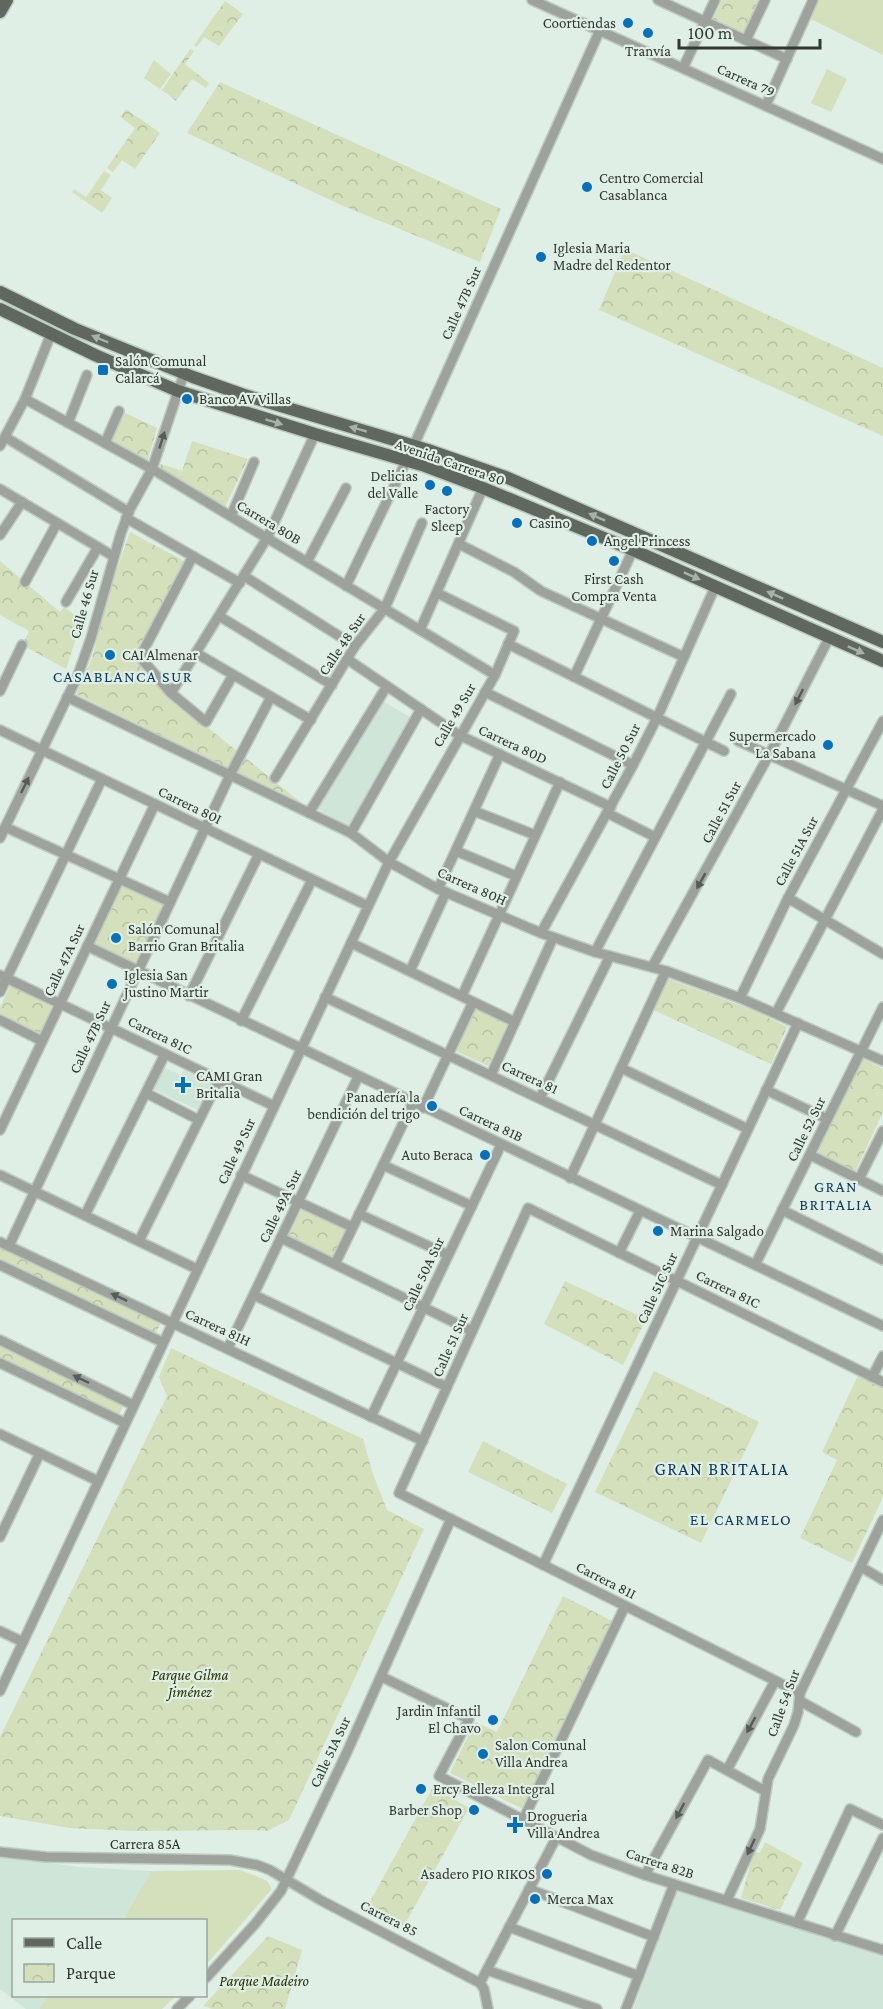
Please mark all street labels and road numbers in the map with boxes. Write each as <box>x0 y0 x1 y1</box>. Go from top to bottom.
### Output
street label: Carrera 79 <box>714 60 778 100</box>
street label: Calle 47B Sur <box>438 263 485 342</box>
street label: Avenida Carrera 80 <box>393 436 507 488</box>
street label: Carrera 80B <box>234 497 304 547</box>
street label: Calle 46 Sur <box>66 567 102 641</box>
street label: Calle 48 Sur <box>315 609 369 678</box>
street label: Calle 49 Sur <box>429 680 479 750</box>
street label: Calle 50 Sur <box>597 720 644 792</box>
street label: Carrera 80D <box>476 721 550 767</box>
street label: Calle 51 Sur <box>698 778 744 846</box>
street label: Carrera 80I <box>156 783 224 827</box>
street label: Calle 51A Sur <box>771 813 821 889</box>
street label: Carrera 80H <box>435 864 509 908</box>
street label: Calle 47A Sur <box>40 921 88 999</box>
street label: Calle 47B Sur <box>66 997 114 1076</box>
street label: Carrera 81C <box>125 1013 195 1057</box>
street label: Carrera 81 <box>499 1057 561 1097</box>
street label: Calle 52 Sur <box>783 1093 829 1164</box>
street label: Carrera 81B <box>456 1101 526 1145</box>
street label: Calle 49 Sur <box>214 1115 259 1187</box>
street label: Calle 49A Sur <box>255 1166 305 1245</box>
street label: Calle 50A Sur <box>399 1234 447 1314</box>
street label: Calle 51C Sur <box>633 1249 681 1326</box>
street label: Carrera 81C <box>693 1267 763 1311</box>
street label: Carrera 81H <box>183 1305 253 1349</box>
street label: Calle 51 Sur <box>429 1310 471 1379</box>
street label: Carrera 81I <box>573 1558 639 1602</box>
street label: Calle 54 Sur <box>763 1666 803 1739</box>
street label: Calle 51A Sur <box>307 1713 354 1790</box>
street label: Carrera 85A <box>110 1836 181 1852</box>
street label: Carrera 82B <box>624 1844 696 1882</box>
street label: Carrera 85 <box>358 1897 420 1939</box>

